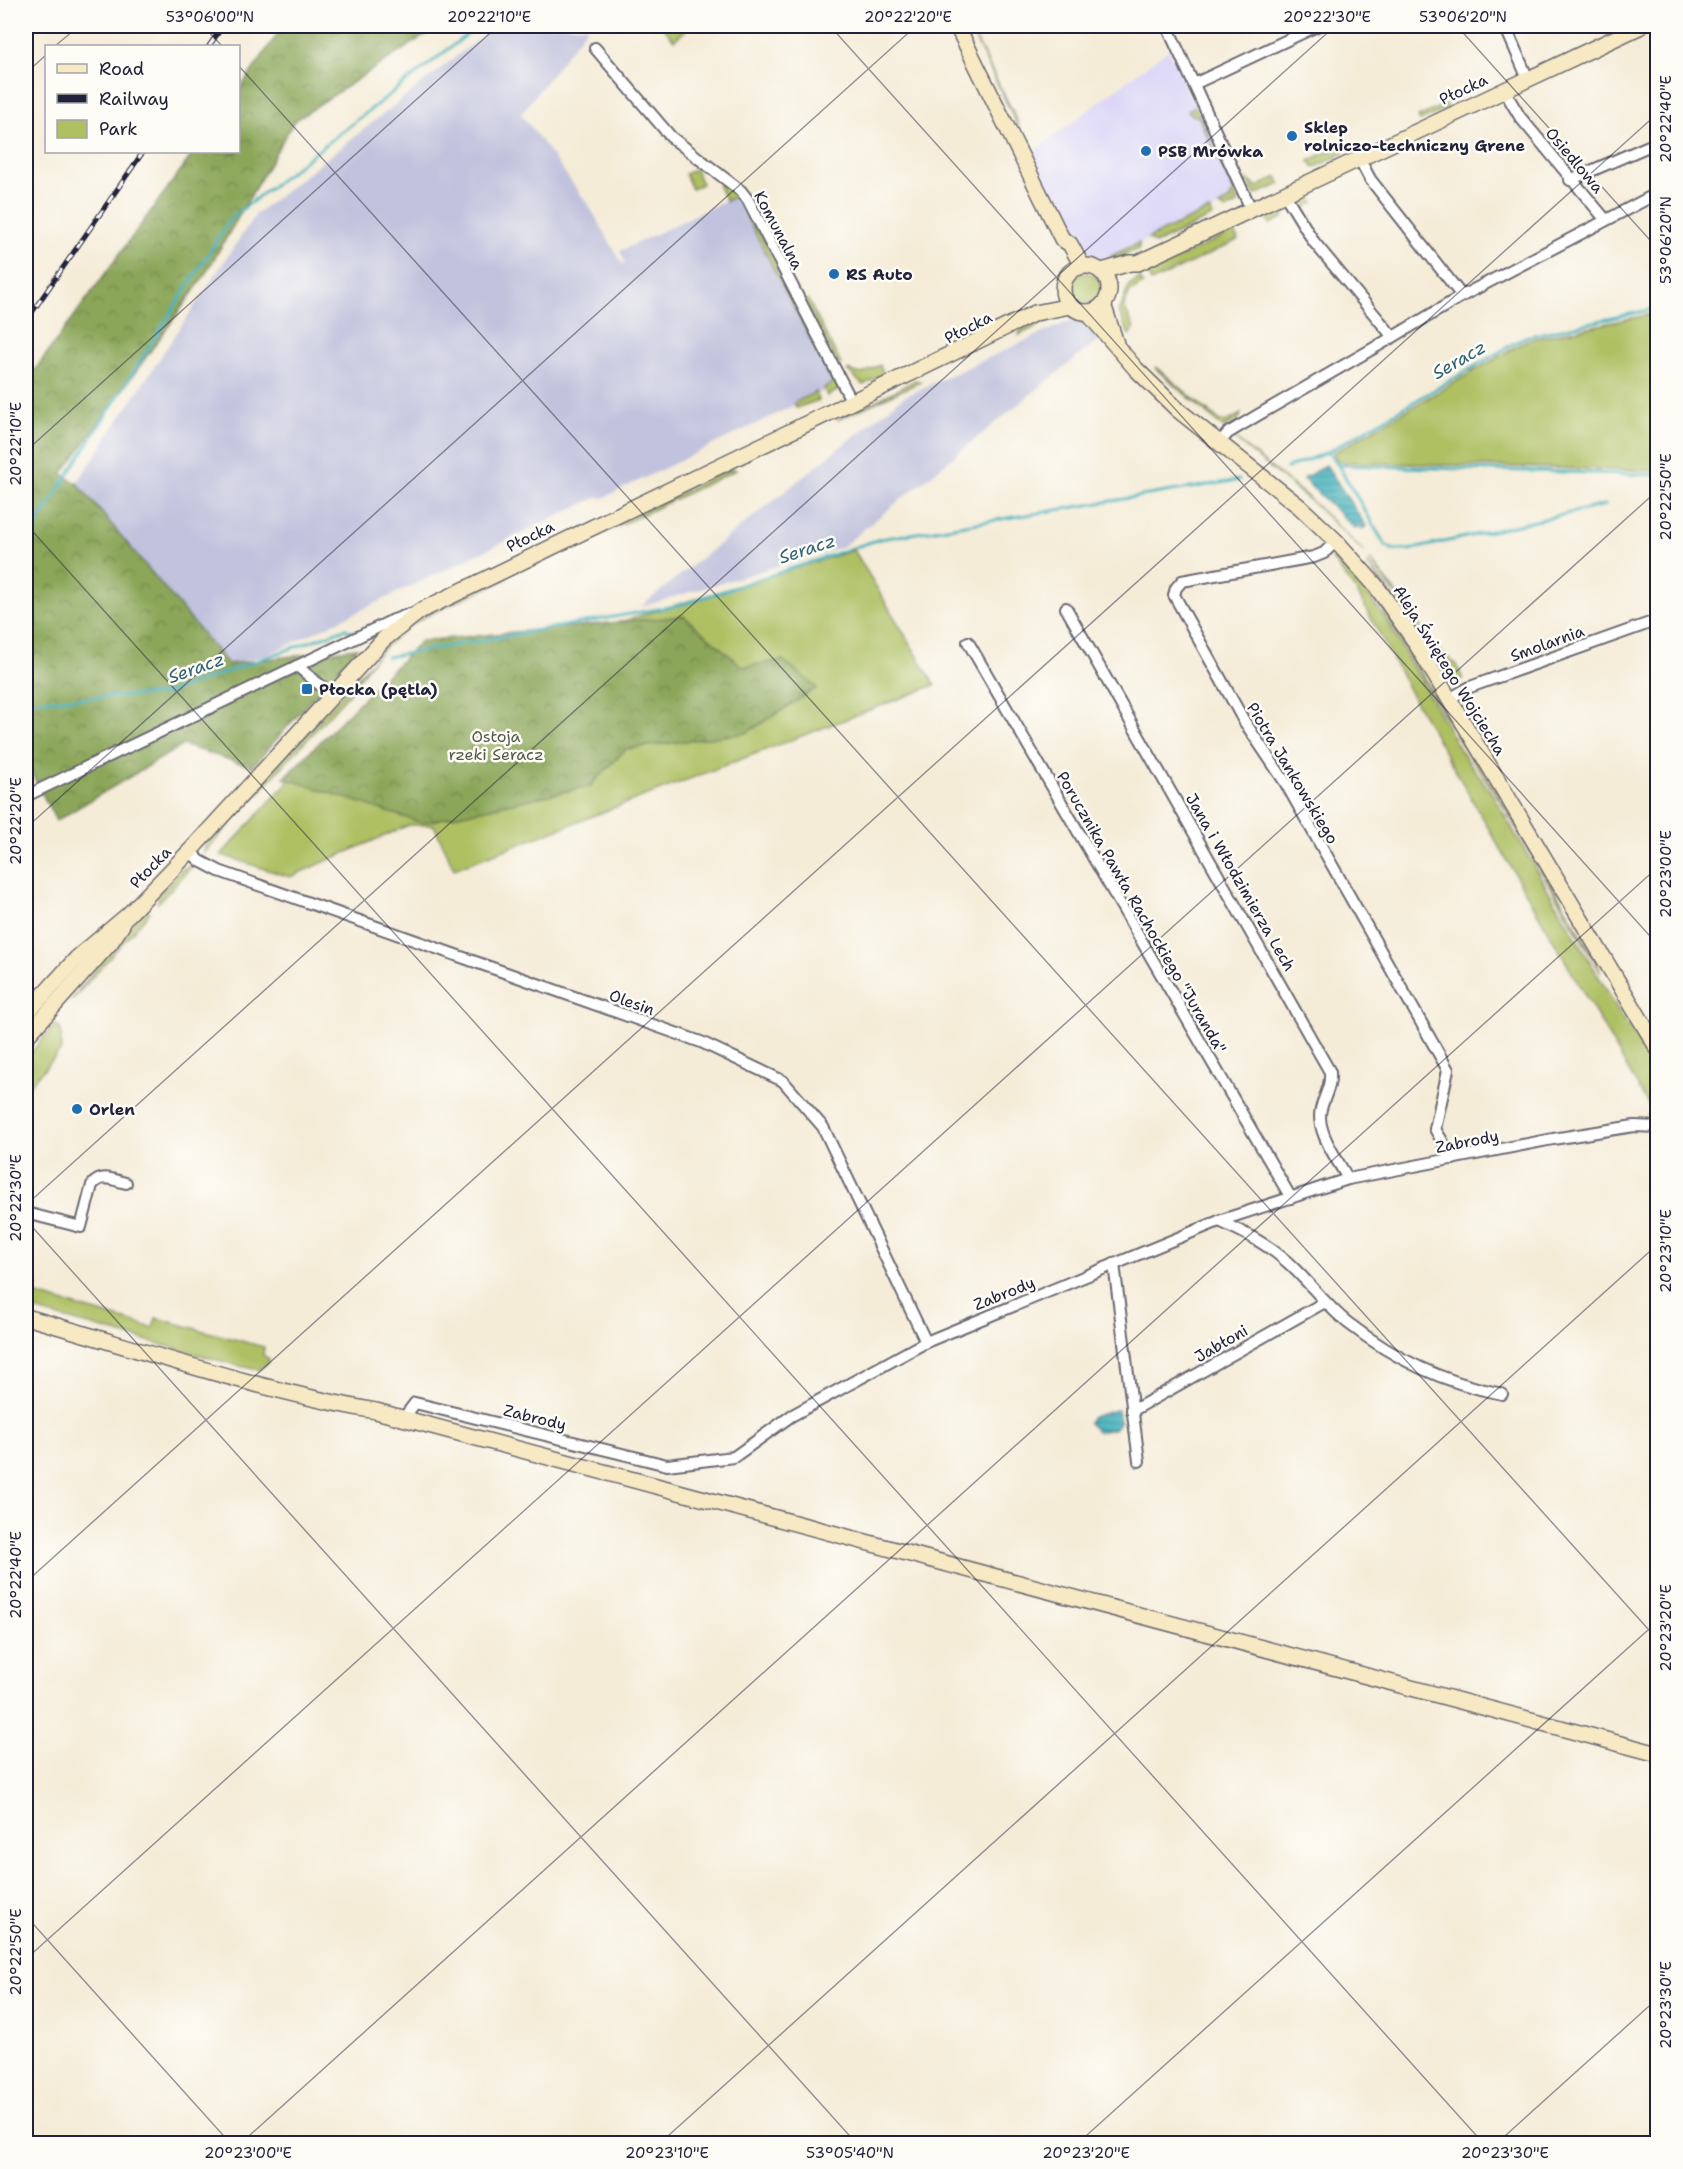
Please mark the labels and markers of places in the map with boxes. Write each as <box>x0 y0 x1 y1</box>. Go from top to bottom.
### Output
place label: Sklep rolniczo-techniczny Grene <box>1304 117 1526 156</box>
marker: Sklep rolniczo-techniczny Grene <box>1285 129 1299 143</box>
place label: PSB Mrówka <box>1158 141 1263 162</box>
marker: PSB Mrówka <box>1139 144 1153 158</box>
place label: RS Auto <box>846 264 913 285</box>
marker: RS Auto <box>827 267 841 281</box>
place label: Płocka (pętla) <box>319 679 438 700</box>
marker: Płocka (pętla) <box>300 682 314 696</box>
place label: Orlen <box>89 1099 135 1120</box>
marker: Orlen <box>70 1102 84 1116</box>

